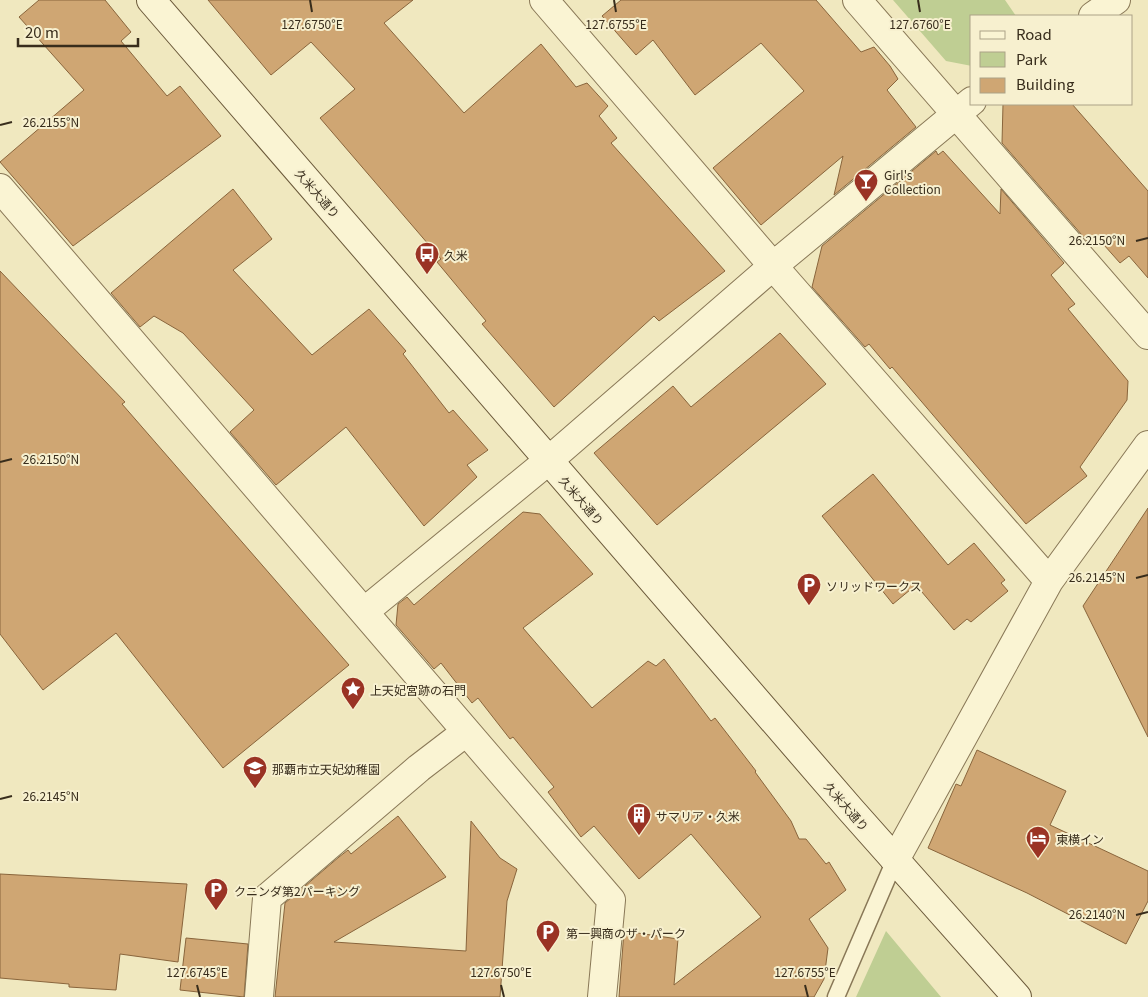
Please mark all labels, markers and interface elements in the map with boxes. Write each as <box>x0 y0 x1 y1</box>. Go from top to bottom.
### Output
scale bar <box>18 15 138 47</box>
text: 127.6750°E <box>281 15 343 32</box>
text: 127.6755°E <box>585 15 647 32</box>
text: 127.6760°E <box>889 15 951 32</box>
legend <box>970 15 1133 105</box>
text: 20 m <box>25 21 59 42</box>
text: Road <box>1016 23 1052 44</box>
text: Park <box>1016 48 1048 69</box>
text: Building <box>1016 73 1075 94</box>
text: 26.2155°N <box>23 113 79 130</box>
street label: 久米大通り <box>292 165 344 221</box>
place label: Girl's Collection <box>884 166 941 197</box>
bar icon: Girl's Collection <box>853 168 879 202</box>
text: 26.2150°N <box>1069 231 1125 248</box>
bus stop icon: 久米 <box>414 241 440 275</box>
place label: 久米 <box>444 246 468 263</box>
text: 26.2150°N <box>23 450 79 467</box>
street label: 久米大通り <box>556 472 608 528</box>
text: 26.2145°N <box>1069 568 1125 585</box>
parking icon: ソリッドワークス <box>796 572 822 606</box>
place label: ソリッドワークス <box>826 577 922 594</box>
place icon: 上天妃宮跡の石門 <box>340 676 366 710</box>
place label: 上天妃宮跡の石門 <box>370 681 466 698</box>
school or university icon: 那覇市立天妃幼稚園 <box>242 755 268 789</box>
place label: 那覇市立天妃幼稚園 <box>272 760 380 777</box>
street label: 久米大通り <box>821 778 873 834</box>
text: 26.2145°N <box>23 787 79 804</box>
building icon: サマリア・久米 <box>626 802 652 836</box>
place label: サマリア・久米 <box>656 807 740 824</box>
hotel icon: 東横イン <box>1025 825 1051 859</box>
place label: 東横イン <box>1056 830 1104 847</box>
parking icon: クニンダ第2パーキング <box>203 877 229 911</box>
place label: クニンダ第2パーキング <box>234 882 360 899</box>
text: 26.2140°N <box>1069 905 1125 922</box>
parking icon: 第一興商のザ・パーク <box>535 919 561 953</box>
place label: 第一興商のザ・パーク <box>566 924 686 941</box>
text: 127.6745°E <box>166 963 228 980</box>
text: 127.6750°E <box>470 963 532 980</box>
text: 127.6755°E <box>774 963 836 980</box>

